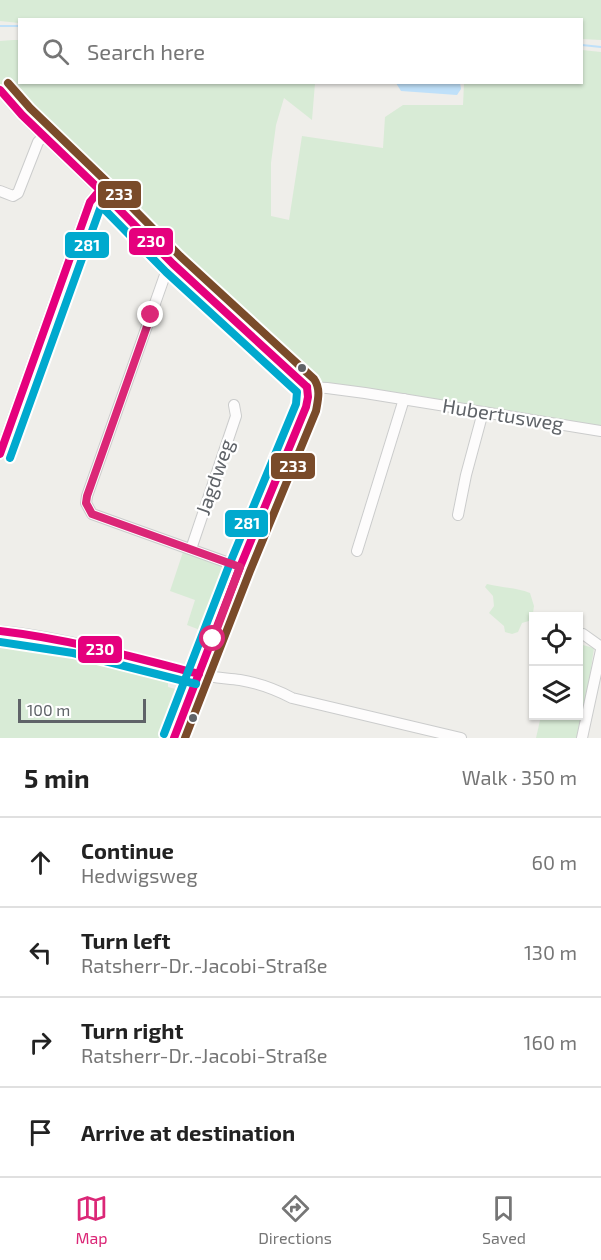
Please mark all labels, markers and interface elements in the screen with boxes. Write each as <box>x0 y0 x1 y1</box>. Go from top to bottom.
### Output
search box <box>18 18 583 84</box>
icon: search <box>39 35 72 68</box>
text: Search here <box>87 38 205 64</box>
line badge: 233 <box>97 180 142 209</box>
text: 233 <box>105 184 133 203</box>
line badge: 230 <box>128 227 174 256</box>
line badge: 281 <box>64 231 110 259</box>
text: 230 <box>137 231 165 250</box>
text: 281 <box>74 235 100 254</box>
route end <box>137 301 163 327</box>
unlabelled marker <box>296 362 308 374</box>
street label: Hubertusweg <box>441 393 565 435</box>
street label: Jagdweg <box>190 436 238 518</box>
line badge: 233 <box>270 452 316 480</box>
text: 233 <box>279 456 307 475</box>
line badge: 281 <box>224 509 269 538</box>
text: 281 <box>234 513 260 532</box>
map controls <box>529 612 583 720</box>
button: locate <box>529 612 583 666</box>
route start <box>199 625 225 651</box>
line badge: 230 <box>77 635 123 664</box>
text: 230 <box>86 639 114 658</box>
button: layers <box>529 666 583 720</box>
scale bar <box>18 696 146 724</box>
text: 100 m <box>27 700 70 719</box>
unlabelled marker <box>187 712 199 724</box>
text: 5 min <box>24 762 90 793</box>
text: Walk · 350 m <box>462 765 577 789</box>
text: Continue <box>81 837 174 863</box>
icon: ahead <box>24 846 57 879</box>
text: 60 m <box>532 850 577 874</box>
text: Hedwigsweg <box>81 863 198 887</box>
text: Turn left <box>81 927 170 953</box>
icon: left <box>24 936 57 969</box>
text: 130 m <box>524 940 577 964</box>
text: Ratsherr-Dr.-Jacobi-Straße <box>81 953 327 977</box>
text: Turn right <box>81 1017 183 1043</box>
icon: right <box>24 1026 57 1059</box>
text: 160 m <box>524 1030 577 1054</box>
text: Ratsherr-Dr.-Jacobi-Straße <box>81 1043 327 1067</box>
icon: arrive <box>24 1116 57 1149</box>
text: Arrive at destination <box>81 1119 295 1145</box>
tab: Map <box>75 1192 108 1247</box>
tab: Directions <box>258 1192 332 1247</box>
tab: Saved <box>482 1192 526 1247</box>

